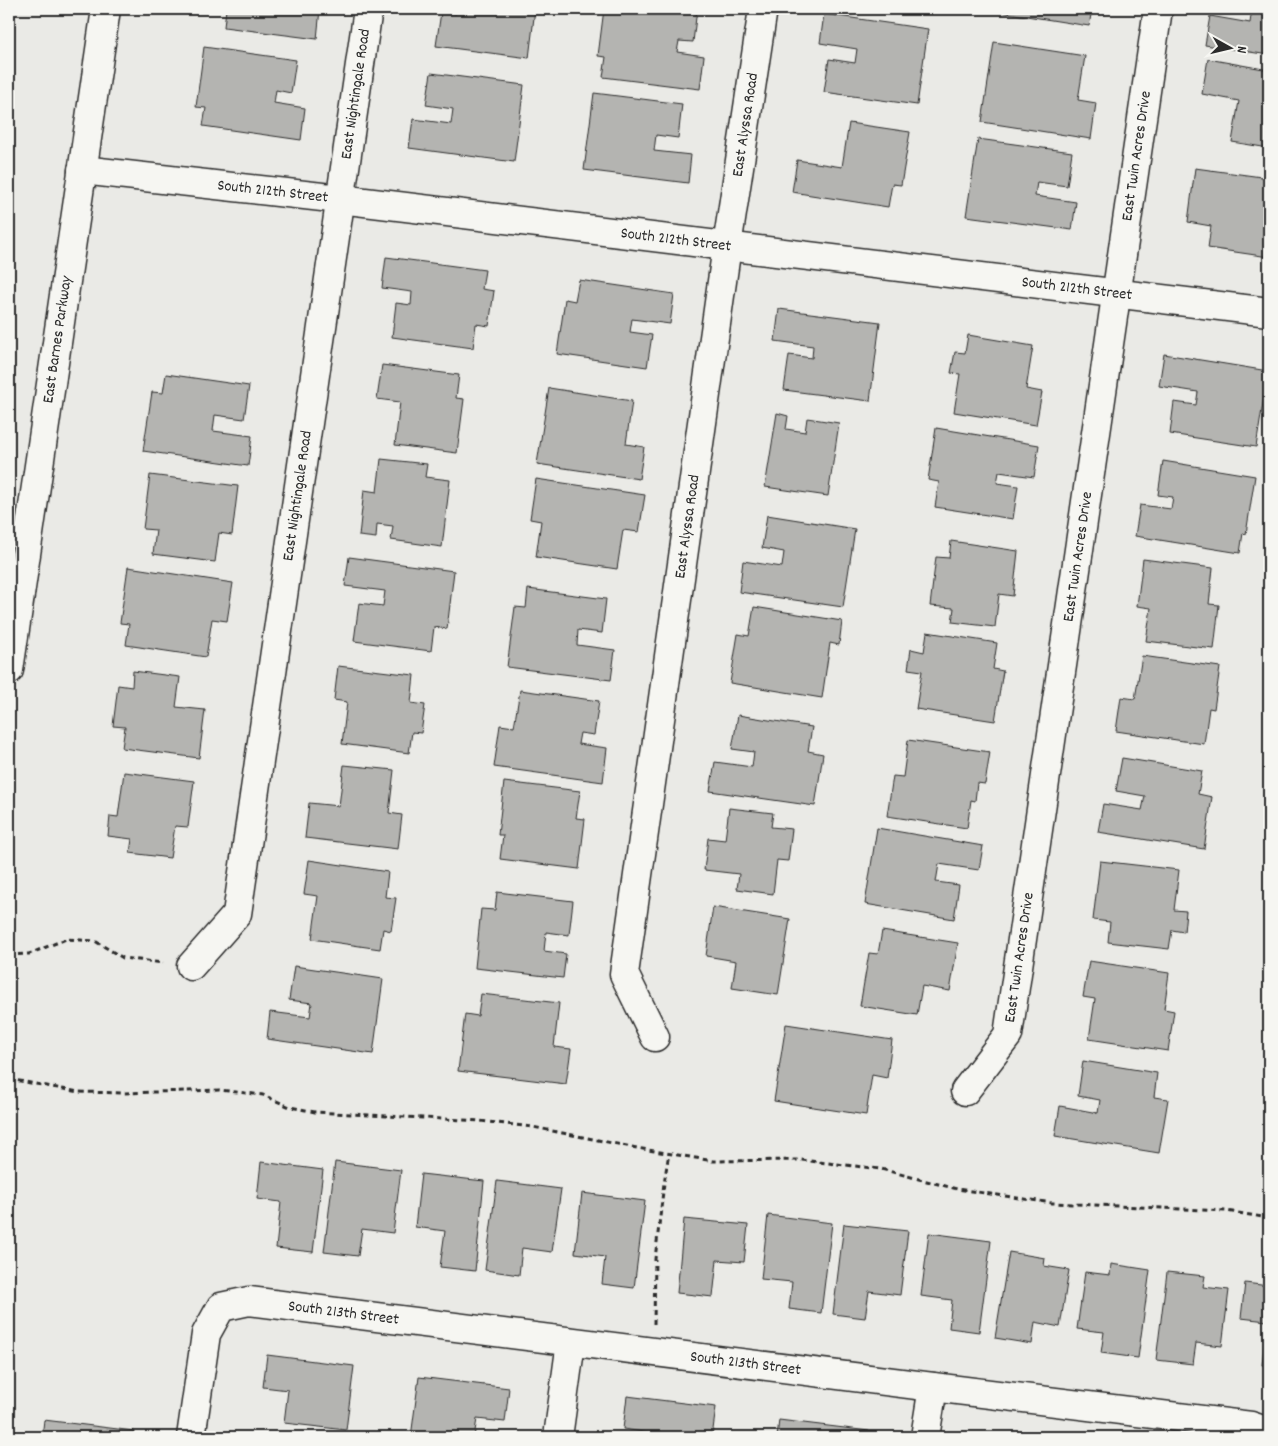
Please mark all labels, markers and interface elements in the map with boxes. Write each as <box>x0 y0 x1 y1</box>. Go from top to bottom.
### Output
north arrow <box>1206 22 1256 72</box>
street label: East Nightingale Road <box>335 27 377 161</box>
text: N <box>1230 45 1251 54</box>
street label: East Alyssa Road <box>726 71 765 178</box>
street label: East Twin Acres Drive <box>1116 89 1157 223</box>
street label: South 212th Street <box>216 174 329 209</box>
street label: South 212th Street <box>619 222 733 258</box>
street label: South 212th Street <box>1020 271 1134 307</box>
street label: East Barnes Parkway <box>37 274 78 405</box>
street label: East Nightingale Road <box>277 429 318 563</box>
street label: East Alyssa Road <box>669 473 706 580</box>
street label: East Twin Acres Drive <box>1057 490 1099 623</box>
street label: East Twin Acres Drive <box>998 891 1040 1024</box>
street label: South 213th Street <box>287 1295 400 1331</box>
street label: South 213th Street <box>689 1345 802 1382</box>

